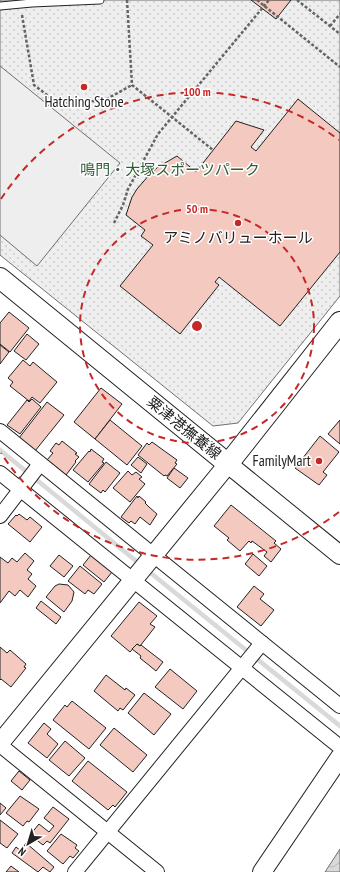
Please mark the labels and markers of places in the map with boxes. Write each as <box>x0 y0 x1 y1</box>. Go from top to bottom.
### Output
marker: Hatching Stone <box>79 82 89 92</box>
place label: Hatching Stone <box>44 92 124 111</box>
marker: アミノバリューホール <box>233 218 243 228</box>
place label: アミノバリューホール <box>163 228 313 247</box>
centre of rings <box>190 319 204 333</box>
place label: FamilyMart <box>252 451 311 470</box>
marker: FamilyMart <box>314 456 324 466</box>

